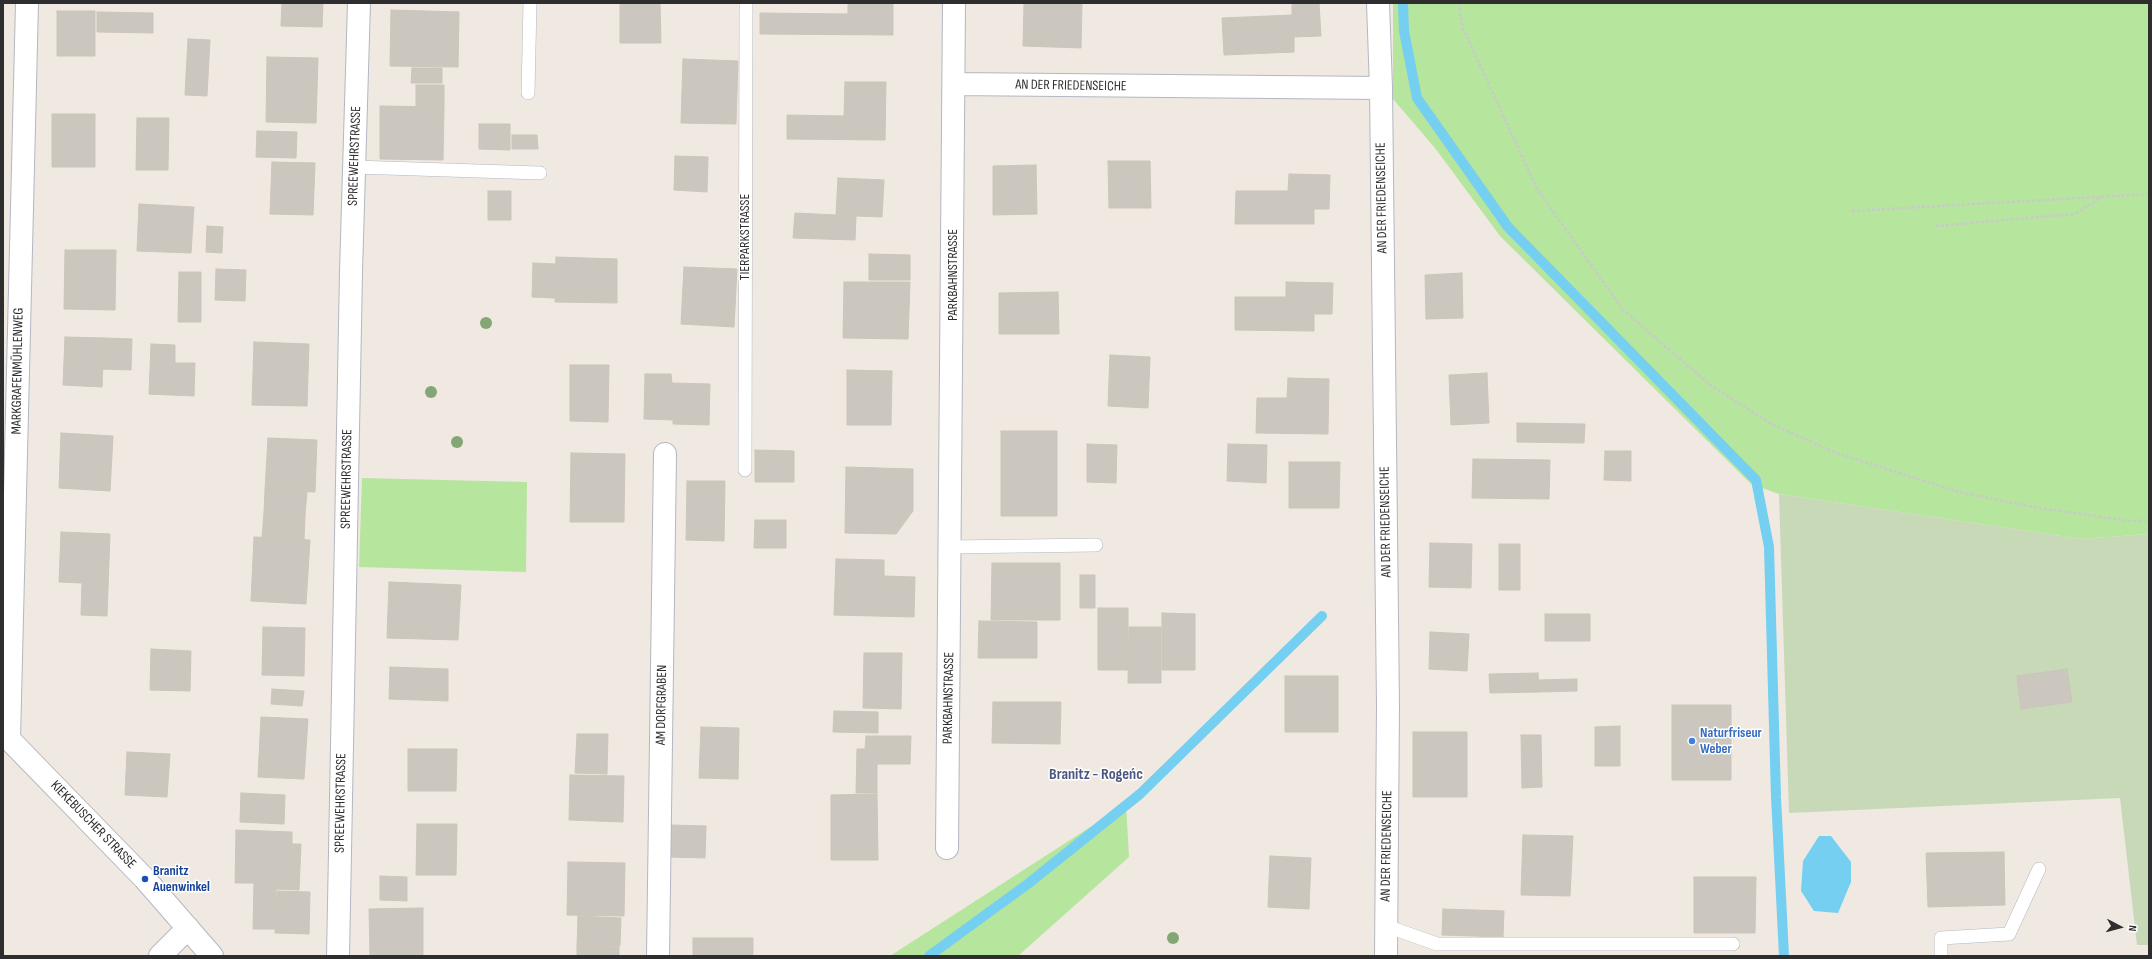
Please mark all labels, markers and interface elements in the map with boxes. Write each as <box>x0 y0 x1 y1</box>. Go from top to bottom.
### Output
street label: AN DER FRIEDENSEICHE <box>1015 77 1127 95</box>
street label: SPREEWEHRSTRASSE <box>345 106 365 206</box>
street label: AN DER FRIEDENSEICHE <box>1373 142 1391 254</box>
street label: TIERPARKSTRASSE <box>737 194 753 280</box>
street label: PARKBAHNSTRASSE <box>945 229 961 321</box>
street label: MARKGRAFENMÜHLENWEG <box>8 307 28 435</box>
street label: SPREEWEHRSTRASSE <box>338 429 356 529</box>
street label: AN DER FRIEDENSEICHE <box>1377 466 1395 578</box>
street label: PARKBAHNSTRASSE <box>940 652 958 744</box>
street label: AM DORFGRABEN <box>653 665 671 745</box>
place label: Naturfriseur Weber <box>1700 725 1762 758</box>
marker: Naturfriseur Weber <box>1687 736 1697 746</box>
street label: SPREEWEHRSTRASSE <box>332 753 350 853</box>
district label: Branitz - Rogeńc <box>1049 765 1143 785</box>
street label: KIEKEBUSCHER STRASSE <box>47 778 139 872</box>
street label: AN DER FRIEDENSEICHE <box>1378 790 1396 902</box>
place label: Branitz Auenwinkel <box>153 863 210 896</box>
marker: Branitz Auenwinkel <box>140 874 150 884</box>
north arrow <box>2100 907 2140 947</box>
text: N <box>2126 925 2139 932</box>

